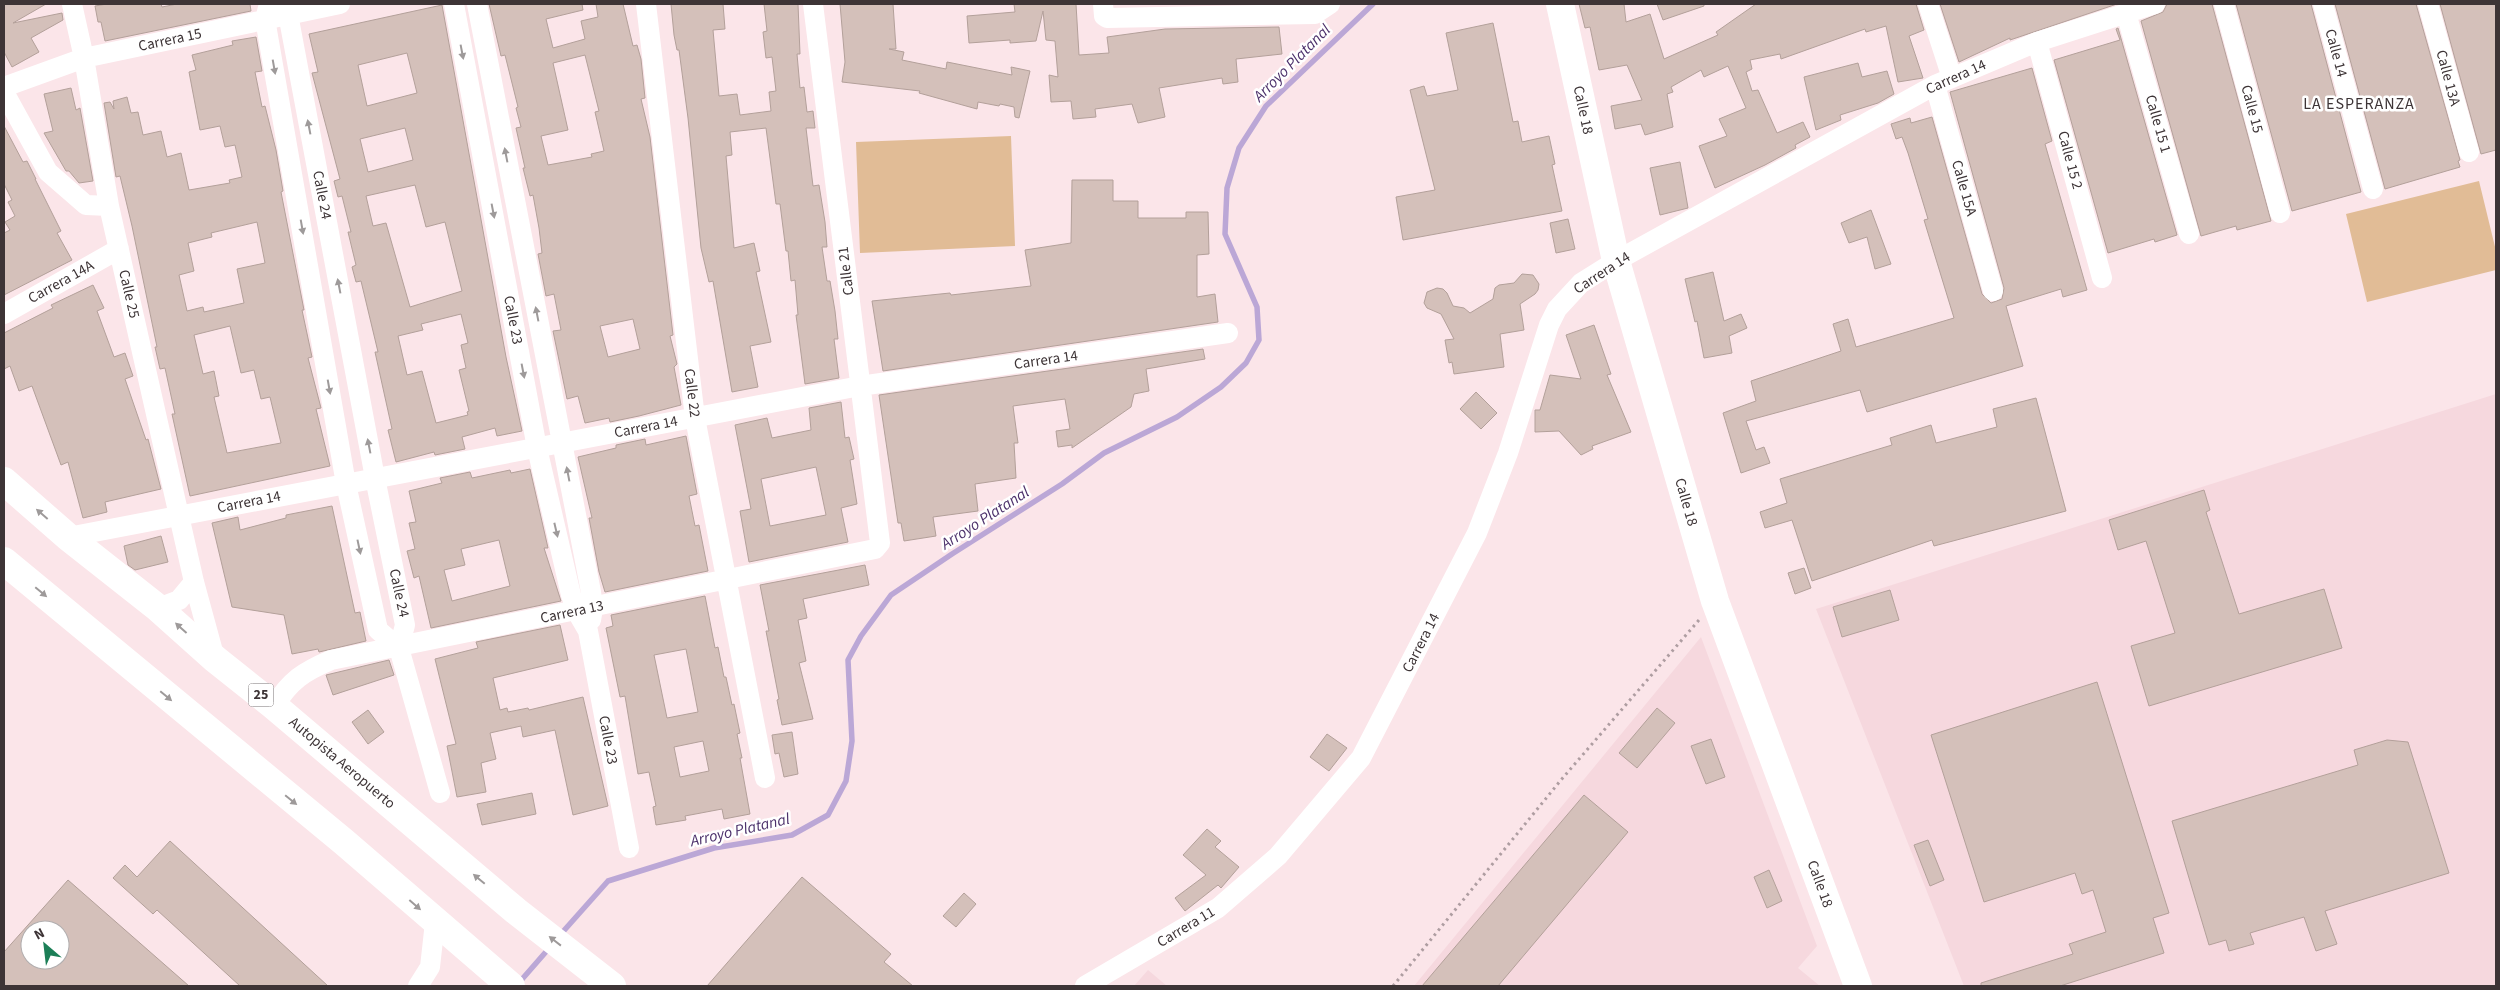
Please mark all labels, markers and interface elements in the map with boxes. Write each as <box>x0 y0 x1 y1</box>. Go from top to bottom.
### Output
water label: Arroyo Platanal <box>1248 19 1336 107</box>
street label: Carrera 15 <box>136 23 204 57</box>
street label: Calle 14 <box>2319 27 2353 80</box>
one-way arrow <box>459 44 467 60</box>
street label: Calle 13A <box>2430 48 2466 109</box>
street label: Carrera 14 <box>1922 54 1990 100</box>
one-way arrow <box>271 59 279 75</box>
street label: Calle 15 <box>2235 83 2269 135</box>
street label: Calle 18 <box>1568 84 1598 136</box>
street label: Calle 15 1 <box>2140 92 2176 156</box>
district label: LA ESPERANZA <box>2303 93 2415 115</box>
one-way arrow <box>305 118 313 134</box>
street label: Calle 15 2 <box>2052 129 2088 191</box>
one-way arrow <box>502 147 510 162</box>
street label: Calle 15A <box>1946 158 1982 219</box>
street label: Calle 24 <box>307 169 337 222</box>
one-way arrow <box>489 204 497 220</box>
one-way arrow <box>298 220 306 236</box>
street label: Calle 21 <box>833 245 859 297</box>
street label: Carrera 14 <box>1569 246 1635 299</box>
street label: Carrera 14A <box>24 255 98 309</box>
street label: Calle 25 <box>113 268 145 320</box>
one-way arrow <box>335 279 343 294</box>
street label: Calle 23 <box>498 294 528 346</box>
one-way arrow <box>532 306 540 322</box>
street label: Carrera 14 <box>1013 345 1080 375</box>
one-way arrow <box>519 364 527 380</box>
street label: Calle 22 <box>679 367 705 419</box>
one-way arrow <box>326 380 334 396</box>
street label: Carrera 14 <box>613 410 680 443</box>
one-way arrow <box>365 438 373 454</box>
one-way arrow <box>563 466 571 482</box>
street label: Calle 18 <box>1669 475 1703 529</box>
water label: Arroyo Platanal <box>936 481 1034 555</box>
street label: Carrera 14 <box>216 485 283 518</box>
one-way arrow <box>36 508 48 520</box>
one-way arrow <box>552 523 560 538</box>
one-way arrow <box>356 539 364 555</box>
street label: Calle 24 <box>384 567 414 620</box>
one-way arrow <box>35 586 47 597</box>
street label: Carrera 13 <box>538 595 606 629</box>
street label: Carrera 14 <box>1397 609 1445 676</box>
one-way arrow <box>175 622 187 634</box>
road number: 25 <box>248 684 274 706</box>
one-way arrow <box>159 691 172 702</box>
street label: Autopista Aeropuerto <box>284 712 400 814</box>
street label: Calle 23 <box>593 714 623 766</box>
one-way arrow <box>284 794 297 805</box>
water label: Arroyo Platanal <box>687 808 792 852</box>
street label: Calle 18 <box>1802 857 1838 911</box>
one-way arrow <box>473 874 486 885</box>
one-way arrow <box>409 899 421 910</box>
street label: Carrera 11 <box>1153 901 1219 953</box>
north arrow <box>20 920 70 970</box>
text: N <box>31 923 48 945</box>
one-way arrow <box>549 935 562 946</box>

